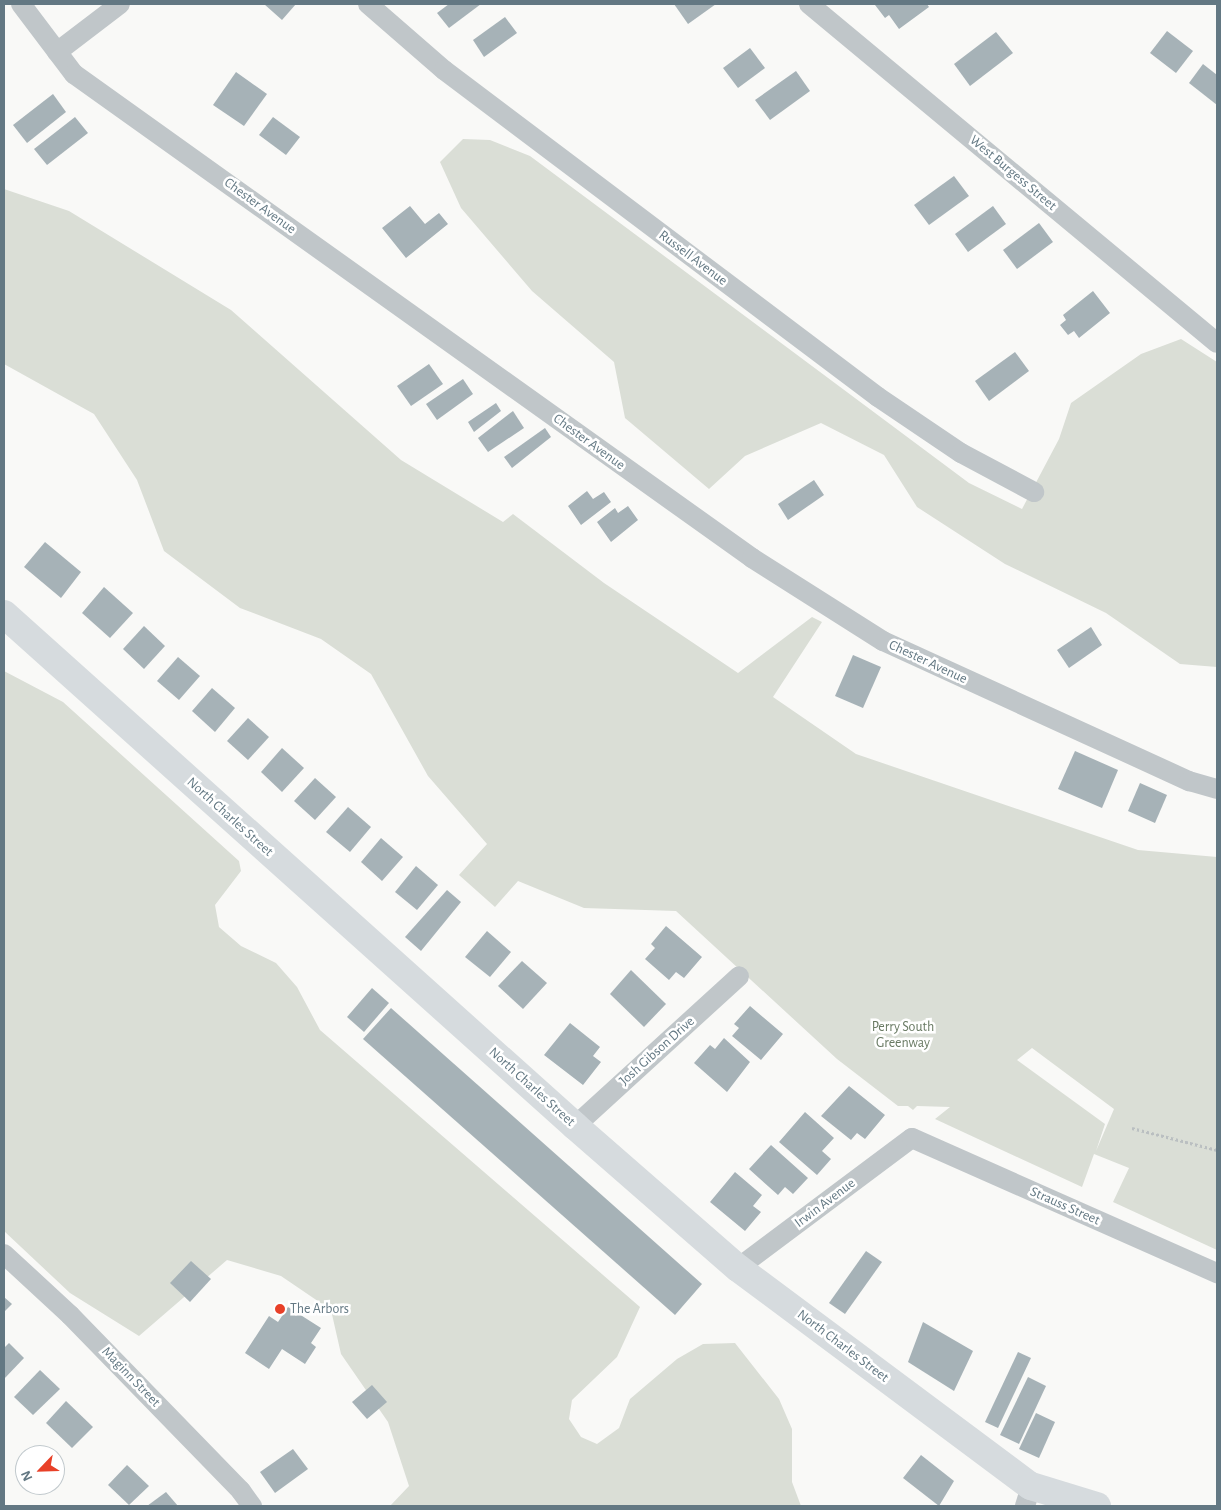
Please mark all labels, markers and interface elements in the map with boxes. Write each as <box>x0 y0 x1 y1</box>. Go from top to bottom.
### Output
street label: West Burgess Street <box>966 132 1060 214</box>
street label: Chester Avenue <box>221 174 299 238</box>
street label: Russell Avenue <box>655 227 731 289</box>
street label: Chester Avenue <box>550 410 628 474</box>
street label: Chester Avenue <box>886 637 970 687</box>
street label: North Charles Street <box>183 774 277 860</box>
street label: Josh Gibson Drive <box>616 1013 698 1089</box>
park label: Perry South Greenway <box>872 1019 934 1052</box>
street label: North Charles Street <box>485 1044 579 1130</box>
street label: Irwin Avenue <box>791 1175 859 1231</box>
street label: Strauss Street <box>1027 1183 1103 1229</box>
place label: The Arbors <box>290 1301 349 1317</box>
marker: The Arbors <box>274 1303 286 1315</box>
street label: North Charles Street <box>794 1306 892 1386</box>
street label: Maginn Street <box>98 1343 164 1411</box>
north arrow <box>15 1445 65 1495</box>
text: N <box>19 1468 36 1483</box>

